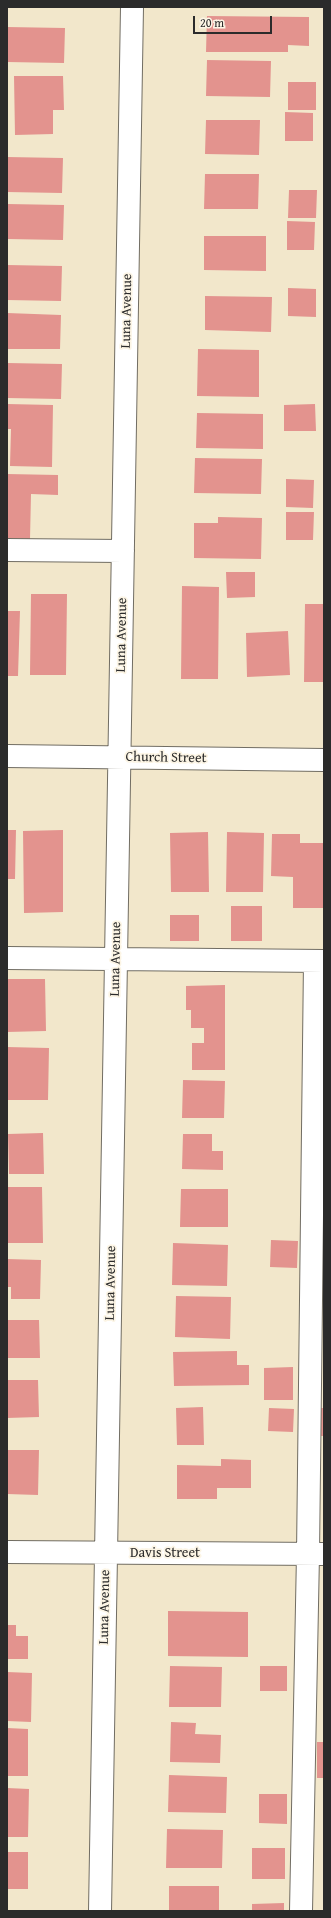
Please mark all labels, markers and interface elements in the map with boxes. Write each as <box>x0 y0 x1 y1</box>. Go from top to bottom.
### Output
scale bar <box>195 8 274 34</box>
text: 20 m <box>200 14 224 31</box>
street label: Luna Avenue <box>118 273 136 349</box>
street label: Luna Avenue <box>113 597 131 673</box>
street label: Church Street <box>125 749 207 767</box>
street label: Luna Avenue <box>107 921 125 997</box>
street label: Luna Avenue <box>102 1245 120 1321</box>
street label: Davis Street <box>130 1545 200 1561</box>
street label: Luna Avenue <box>96 1569 114 1645</box>

